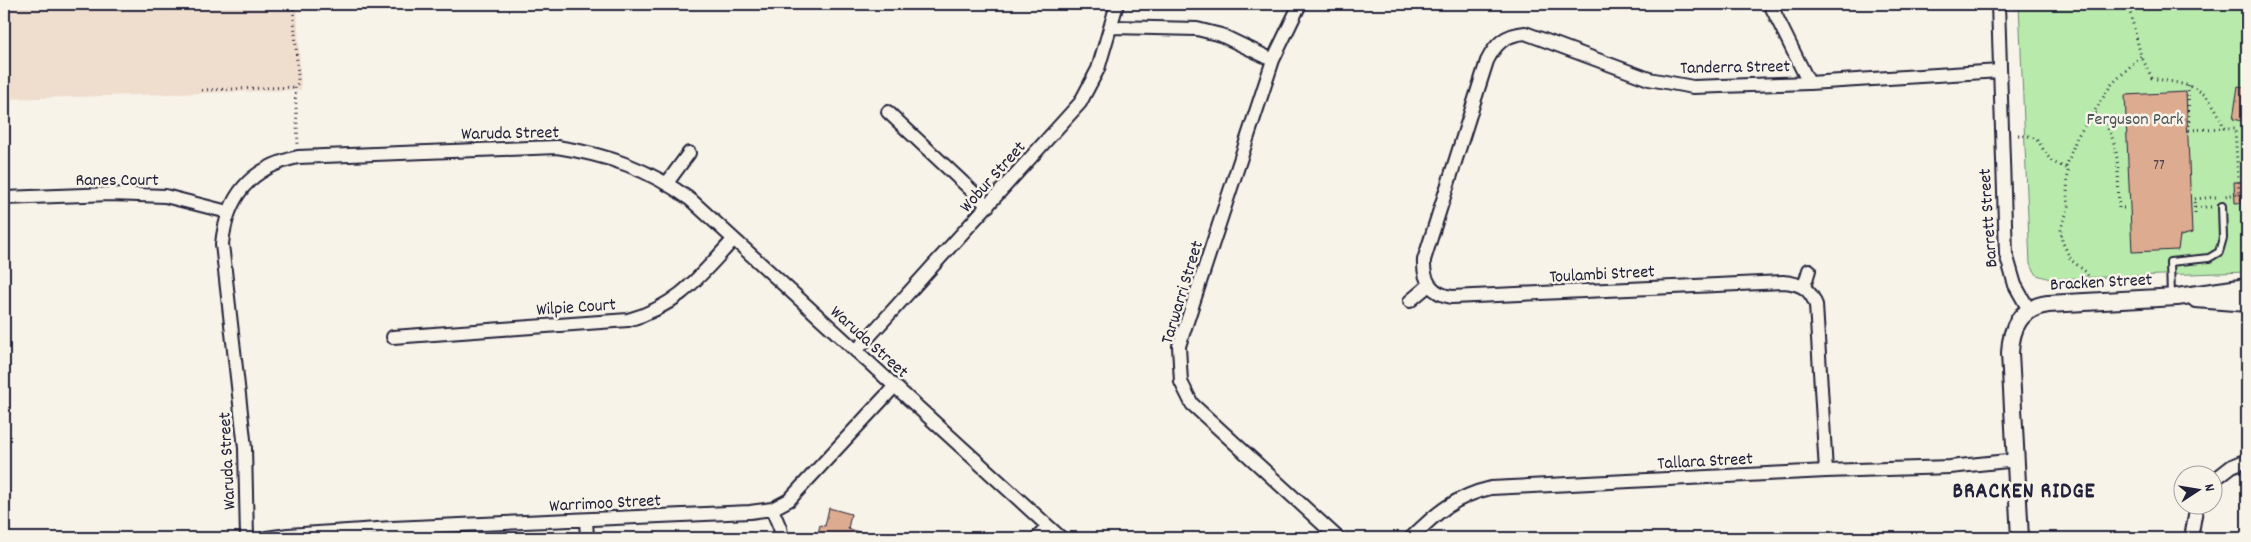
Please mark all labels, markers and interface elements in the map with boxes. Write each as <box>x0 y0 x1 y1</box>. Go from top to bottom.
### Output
street label: Tanderra Street <box>1680 55 1791 82</box>
park label: Ferguson Park <box>2087 108 2183 133</box>
street label: Waruda Street <box>461 121 560 148</box>
street label: Wobur Street <box>955 136 1033 219</box>
house number: 77 <box>2153 155 2165 177</box>
street label: Barrett Street <box>1974 167 2005 268</box>
street label: Ranes Court <box>75 169 159 194</box>
street label: Tarwarri Street <box>1156 238 1211 347</box>
street label: Toulambi Street <box>1549 260 1656 291</box>
street label: Bracken Street <box>2049 268 2153 299</box>
street label: Wilpie Court <box>536 293 617 324</box>
street label: Waruda Street <box>824 301 913 385</box>
street label: Waruda Street <box>213 411 244 510</box>
street label: Tallara Street <box>1657 447 1754 477</box>
north arrow <box>2174 464 2224 514</box>
district label: BRACKEN RIDGE <box>1952 477 2096 508</box>
text: N <box>2198 482 2219 493</box>
street label: Warrimoo Street <box>549 489 662 520</box>

